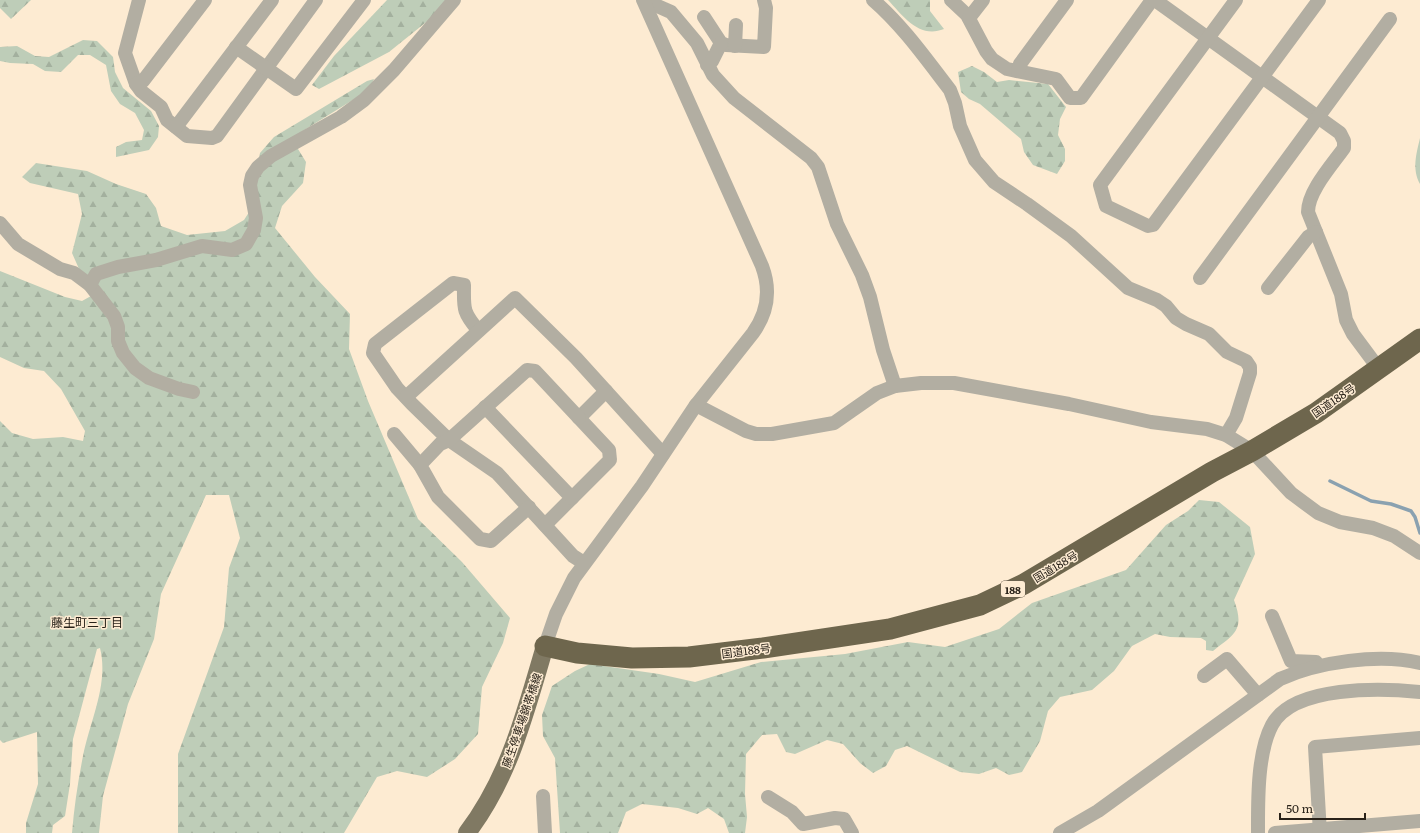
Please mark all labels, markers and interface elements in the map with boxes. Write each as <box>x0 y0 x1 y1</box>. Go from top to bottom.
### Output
street label: 国道188号 <box>1308 379 1358 421</box>
street label: 国道188号 <box>1030 546 1080 586</box>
road number: 188 <box>1001 581 1025 597</box>
district label: 藤生町三丁目 <box>51 613 123 631</box>
street label: 国道188号 <box>720 639 772 661</box>
street label: 藤生停車場錦帯橋線 <box>497 671 545 769</box>
scale bar <box>1280 795 1365 821</box>
text: 50 m <box>1286 799 1313 817</box>

